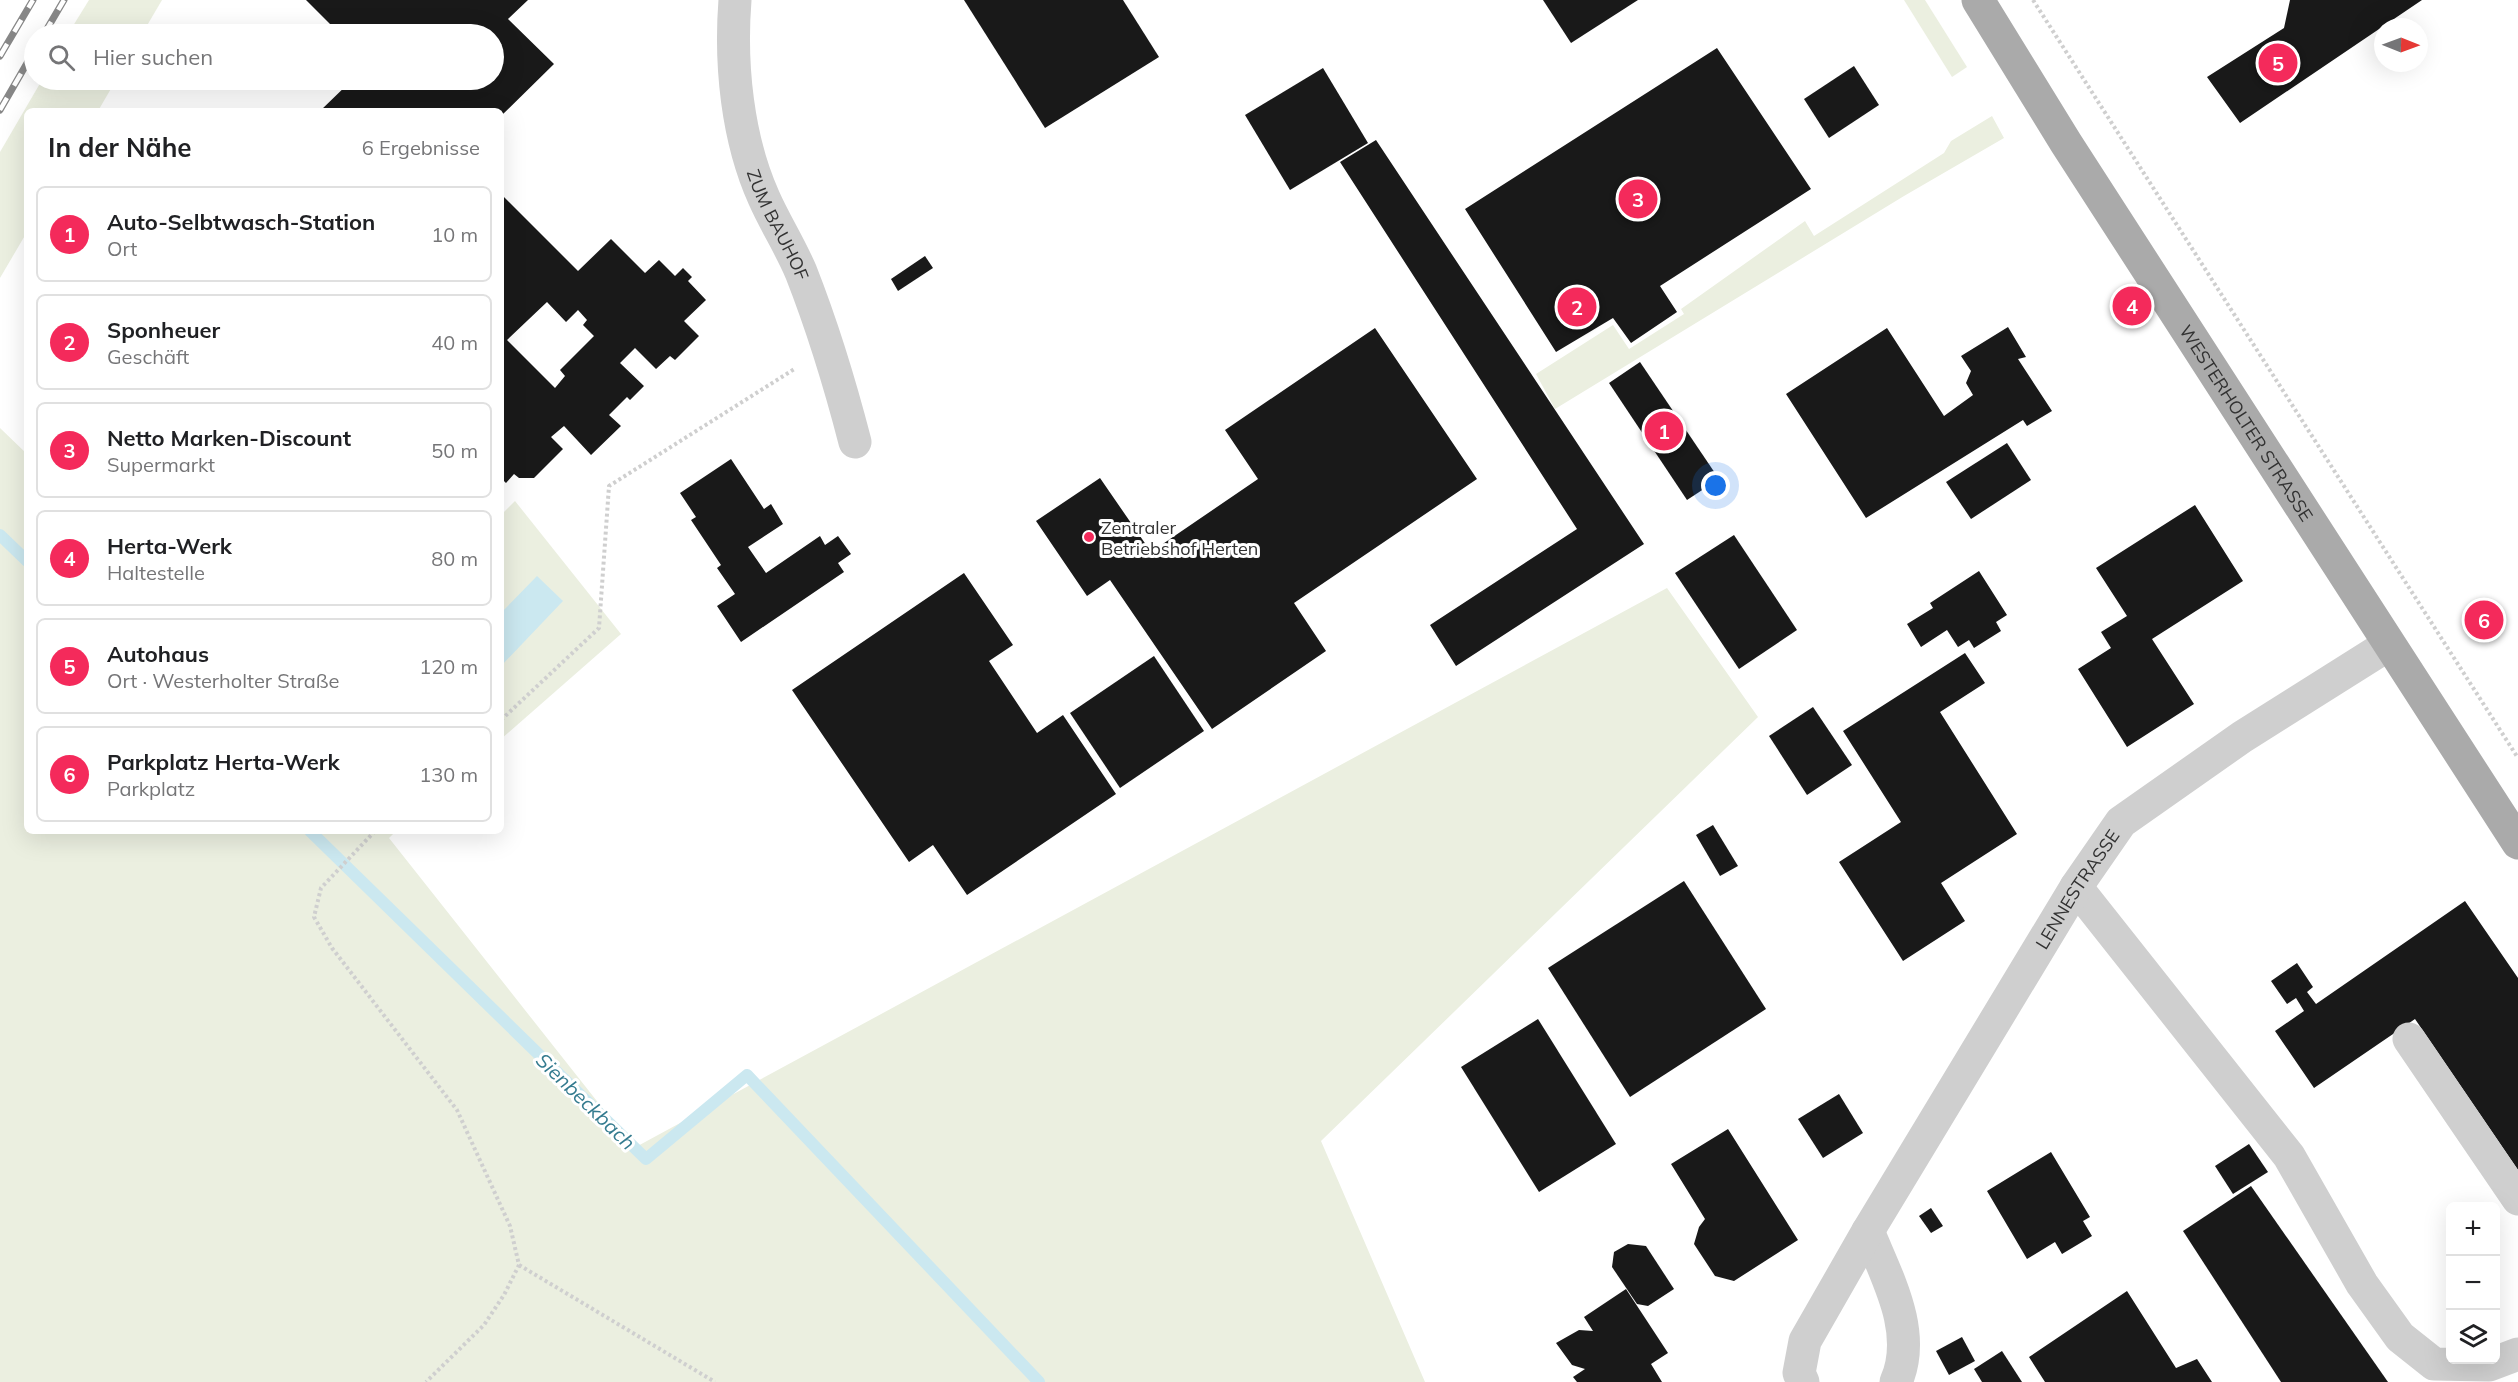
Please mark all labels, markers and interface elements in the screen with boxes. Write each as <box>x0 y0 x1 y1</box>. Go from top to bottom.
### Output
north arrow <box>2374 18 2428 72</box>
search box <box>24 24 504 90</box>
pin: 5 <box>2258 40 2298 86</box>
icon: search <box>45 41 78 74</box>
text: Hier suchen <box>93 43 213 71</box>
text: In der Nähe <box>48 131 192 164</box>
text: 6 Ergebnisse <box>362 135 480 160</box>
street label: ZUM BAUHOF <box>742 166 814 283</box>
pin: 3 <box>1618 176 1658 222</box>
text: Auto-Selbtwasch-Station <box>107 208 375 236</box>
text: 1 <box>64 222 76 247</box>
text: 10 m <box>431 222 478 247</box>
text: Ort <box>107 236 137 261</box>
pin: 2 <box>1558 284 1596 330</box>
pin: 4 <box>2112 284 2152 328</box>
text: Sponheuer <box>107 316 220 344</box>
street label: WESTERHOLTER STRASSE <box>2175 320 2319 525</box>
text: 2 <box>64 330 76 355</box>
text: 40 m <box>431 330 478 355</box>
text: Geschäft <box>107 344 189 369</box>
pin: 1 <box>1644 408 1684 454</box>
text: Netto Marken-Discount <box>107 424 351 452</box>
text: 3 <box>64 438 76 463</box>
text: 50 m <box>431 438 478 463</box>
text: Supermarkt <box>107 452 215 477</box>
your location <box>1701 471 1730 500</box>
place label: Zentraler Betriebshof Herten <box>1101 516 1258 560</box>
marker: Zentraler Betriebshof Herten <box>1082 530 1096 544</box>
text: Herta-Werk <box>107 532 232 560</box>
text: 4 <box>64 546 76 571</box>
text: 80 m <box>431 546 478 571</box>
text: Haltestelle <box>107 560 205 585</box>
pin: 6 <box>2464 598 2504 642</box>
text: Autohaus <box>107 640 209 668</box>
text: 5 <box>64 654 76 679</box>
text: 120 m <box>419 654 478 679</box>
text: Ort · Westerholter Straße <box>107 668 339 693</box>
text: Parkplatz Herta-Werk <box>107 748 340 776</box>
text: 6 <box>64 762 76 787</box>
text: 130 m <box>419 762 478 787</box>
text: Parkplatz <box>107 776 195 801</box>
street label: LENNESTRASSE <box>2030 825 2124 953</box>
water label: Sienbeckbach <box>531 1047 641 1155</box>
map controls <box>2446 1202 2500 1364</box>
button: + <box>2446 1202 2500 1256</box>
button: − <box>2446 1256 2500 1310</box>
button: layers <box>2446 1310 2500 1364</box>

